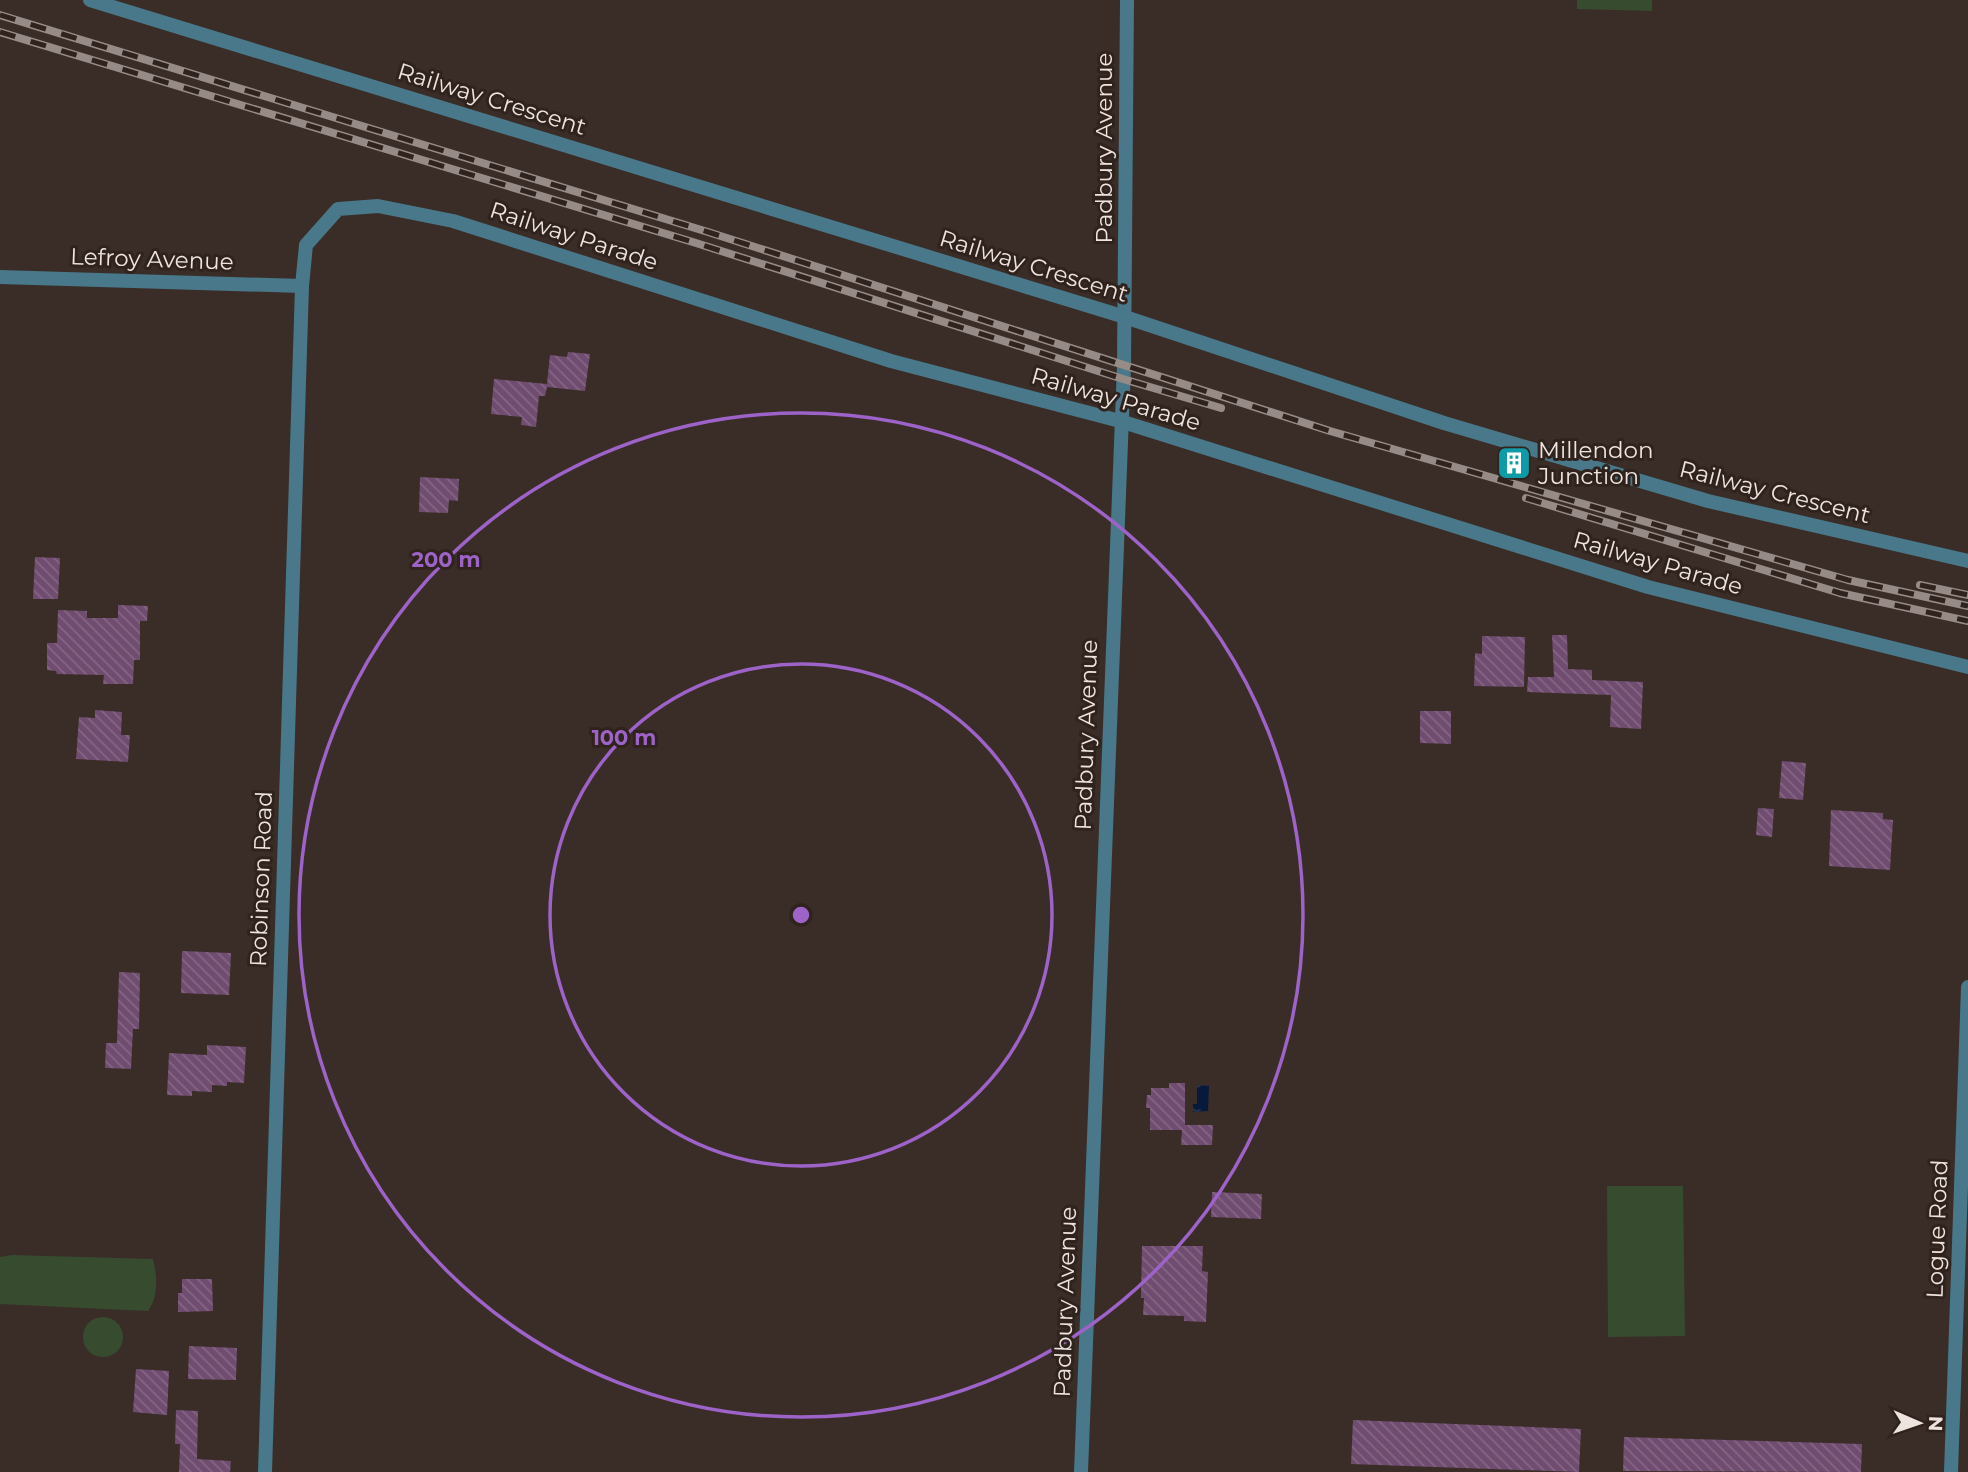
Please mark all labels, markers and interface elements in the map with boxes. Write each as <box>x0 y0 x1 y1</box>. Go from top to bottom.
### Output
street label: Padbury Avenue <box>1090 53 1118 243</box>
street label: Railway Crescent <box>394 57 590 141</box>
street label: Railway Parade <box>486 196 662 276</box>
street label: Railway Crescent <box>936 224 1132 308</box>
street label: Lefroy Avenue <box>70 242 234 276</box>
street label: Railway Parade <box>1028 361 1204 437</box>
place label: Millendon Junction <box>1537 436 1654 490</box>
building icon: Millendon Junction <box>1495 444 1533 482</box>
street label: Railway Crescent <box>1677 455 1873 529</box>
street label: Railway Parade <box>1570 525 1746 601</box>
text: 200 m <box>412 547 480 572</box>
street label: Padbury Avenue <box>1069 639 1103 831</box>
text: 100 m <box>592 725 656 750</box>
street label: Robinson Road <box>244 791 278 967</box>
centre of rings <box>789 903 813 927</box>
street label: Logue Road <box>1921 1159 1953 1299</box>
street label: Padbury Avenue <box>1048 1206 1082 1398</box>
north arrow <box>1884 1388 1954 1458</box>
text: N <box>1924 1415 1947 1432</box>

